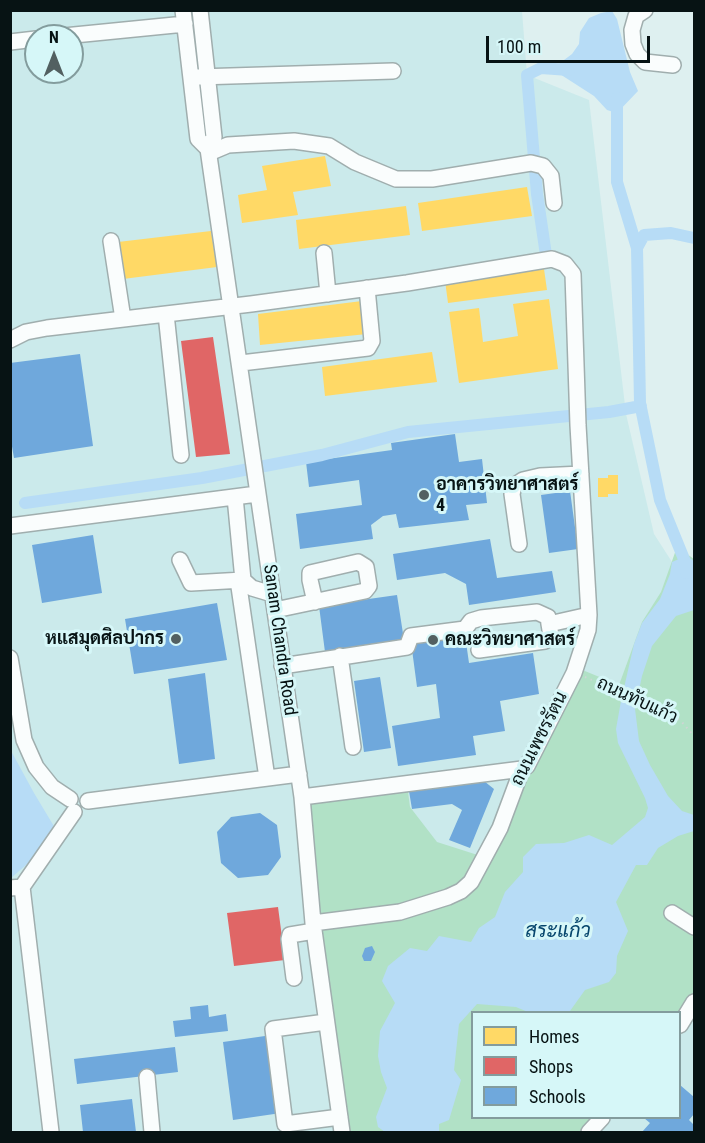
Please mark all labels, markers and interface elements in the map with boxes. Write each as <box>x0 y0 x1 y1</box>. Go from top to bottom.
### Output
north arrow <box>24 24 84 84</box>
scale bar <box>489 24 652 62</box>
text: N <box>49 28 59 47</box>
text: 100 m <box>497 36 541 57</box>
place label: อาคารวิทยาศาสตร์ 4 <box>436 474 578 516</box>
marker: อาคารวิทยาศาสตร์ 4 <box>417 488 431 502</box>
street label: Sanam Chandra Road <box>258 563 300 717</box>
place label: หแสมุดศิลปากร <box>45 628 164 650</box>
place label: คณะวิทยาศาสตร์ <box>445 629 575 651</box>
marker: หแสมุดศิลปากร <box>169 632 183 646</box>
marker: คณะวิทยาศาสตร์ <box>426 633 440 647</box>
street label: ถนนทับแก้ว <box>593 673 681 729</box>
street label: ถนนเพชรรัตน <box>507 688 573 790</box>
water label: สระแก้ว <box>525 920 591 944</box>
legend <box>471 1011 681 1119</box>
text: Homes <box>529 1026 579 1047</box>
text: Shops <box>529 1056 573 1077</box>
text: Schools <box>529 1086 586 1107</box>

